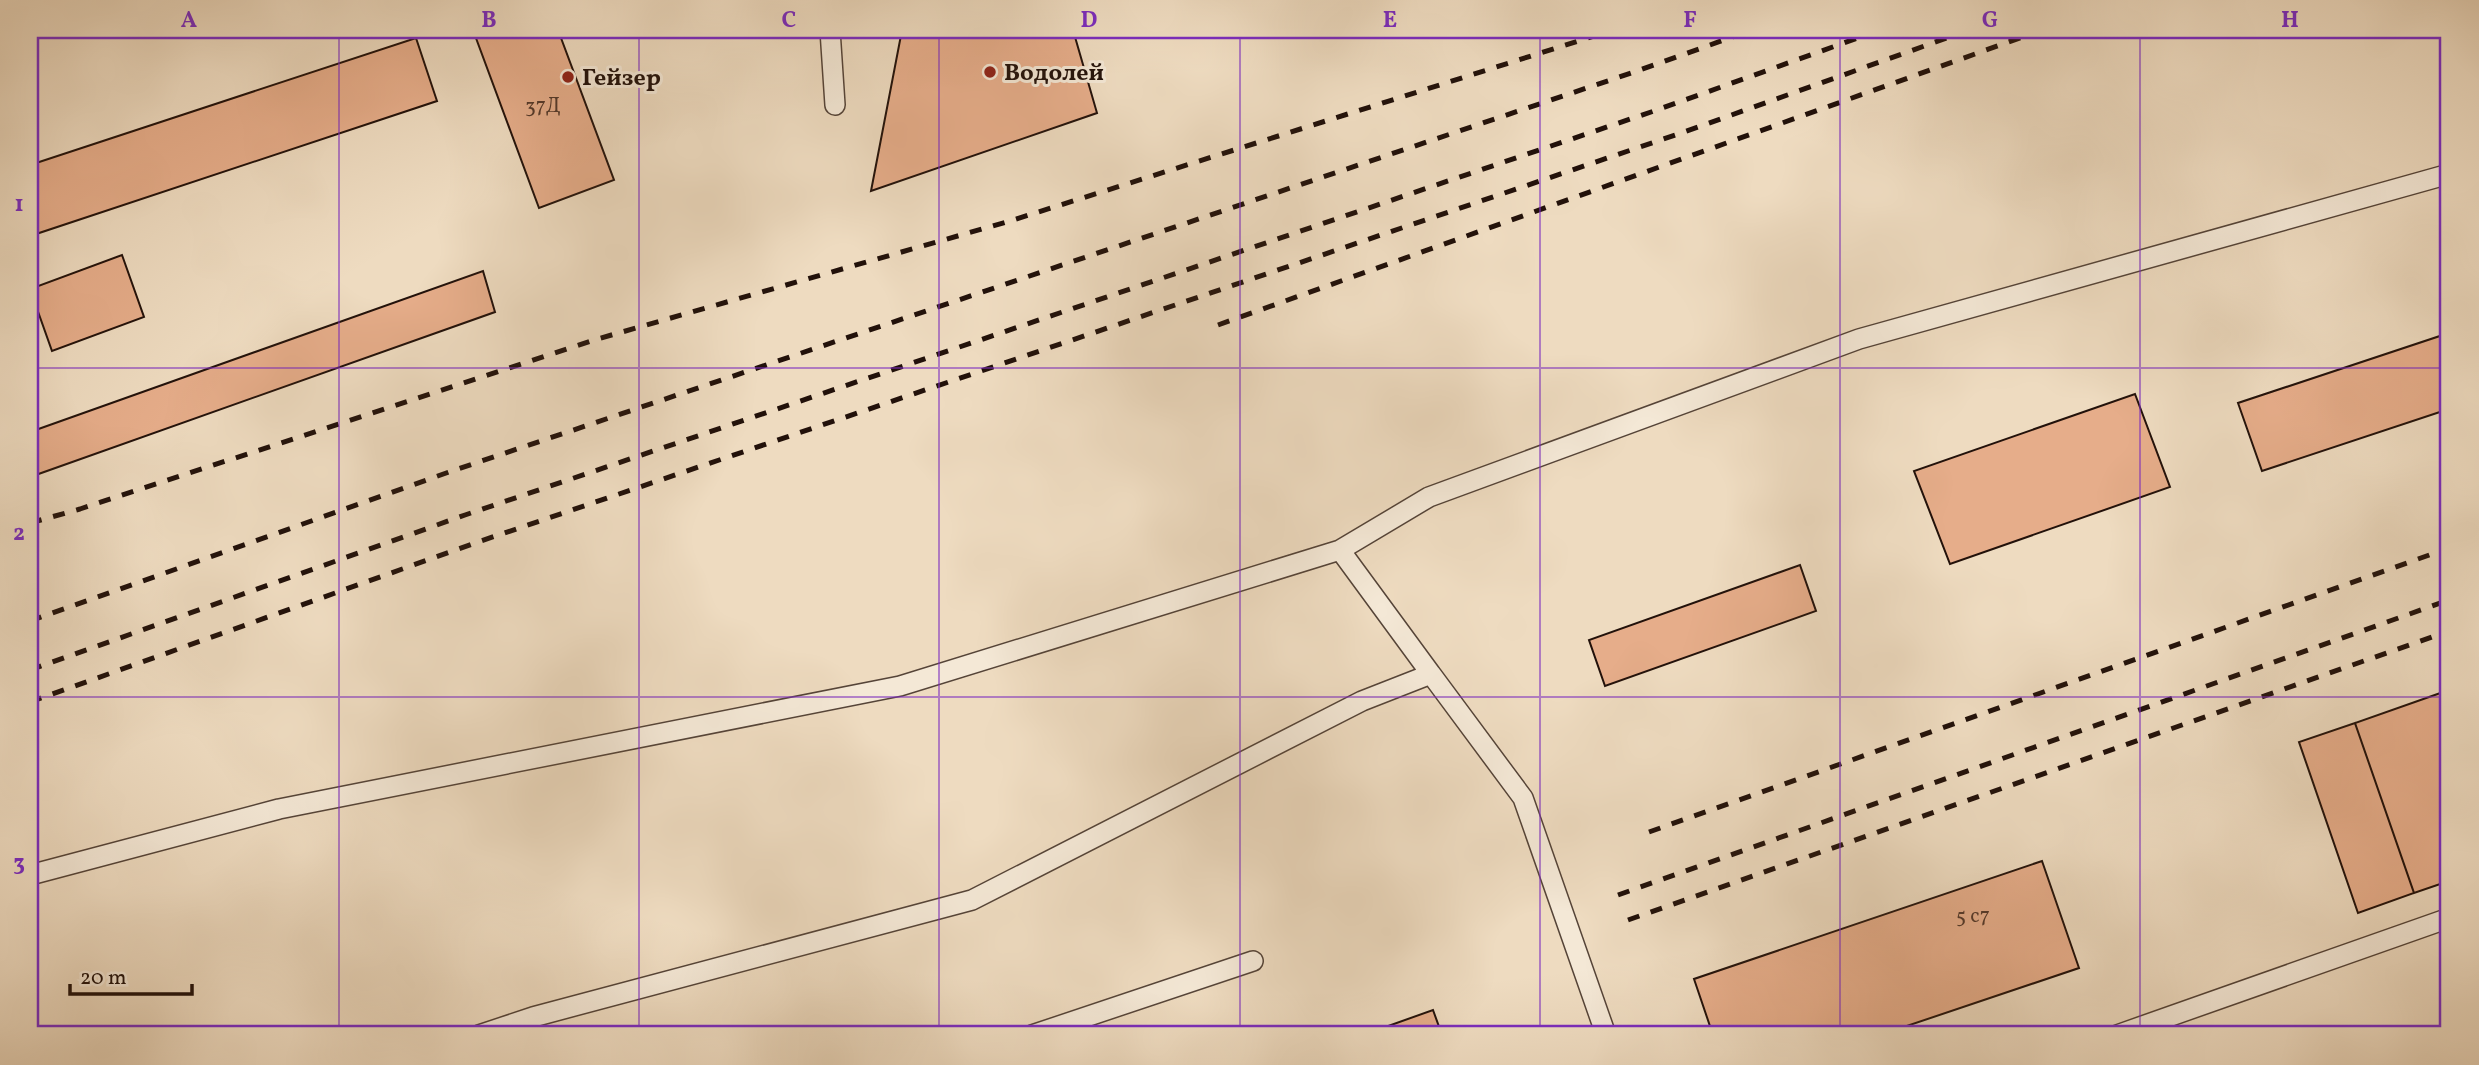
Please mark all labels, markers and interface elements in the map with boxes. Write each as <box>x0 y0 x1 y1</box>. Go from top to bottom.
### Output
text: A <box>181 5 197 37</box>
text: B <box>481 5 497 37</box>
text: C <box>782 5 796 37</box>
text: D <box>1081 5 1098 37</box>
text: E <box>1383 5 1397 37</box>
text: F <box>1683 5 1697 37</box>
text: G <box>1982 5 1998 37</box>
text: H <box>2281 5 2299 37</box>
place label: Водолей <box>1004 57 1104 91</box>
place label: Гейзер <box>582 62 661 96</box>
marker: Водолей <box>982 64 998 80</box>
marker: Гейзер <box>560 69 576 85</box>
house number: 37Д <box>525 92 561 121</box>
text: 1 <box>14 189 24 221</box>
text: 2 <box>13 518 25 550</box>
text: 3 <box>13 848 25 880</box>
house number: 5 с7 <box>1956 902 1990 931</box>
scale bar <box>70 953 192 997</box>
text: 20 m <box>80 964 126 993</box>

